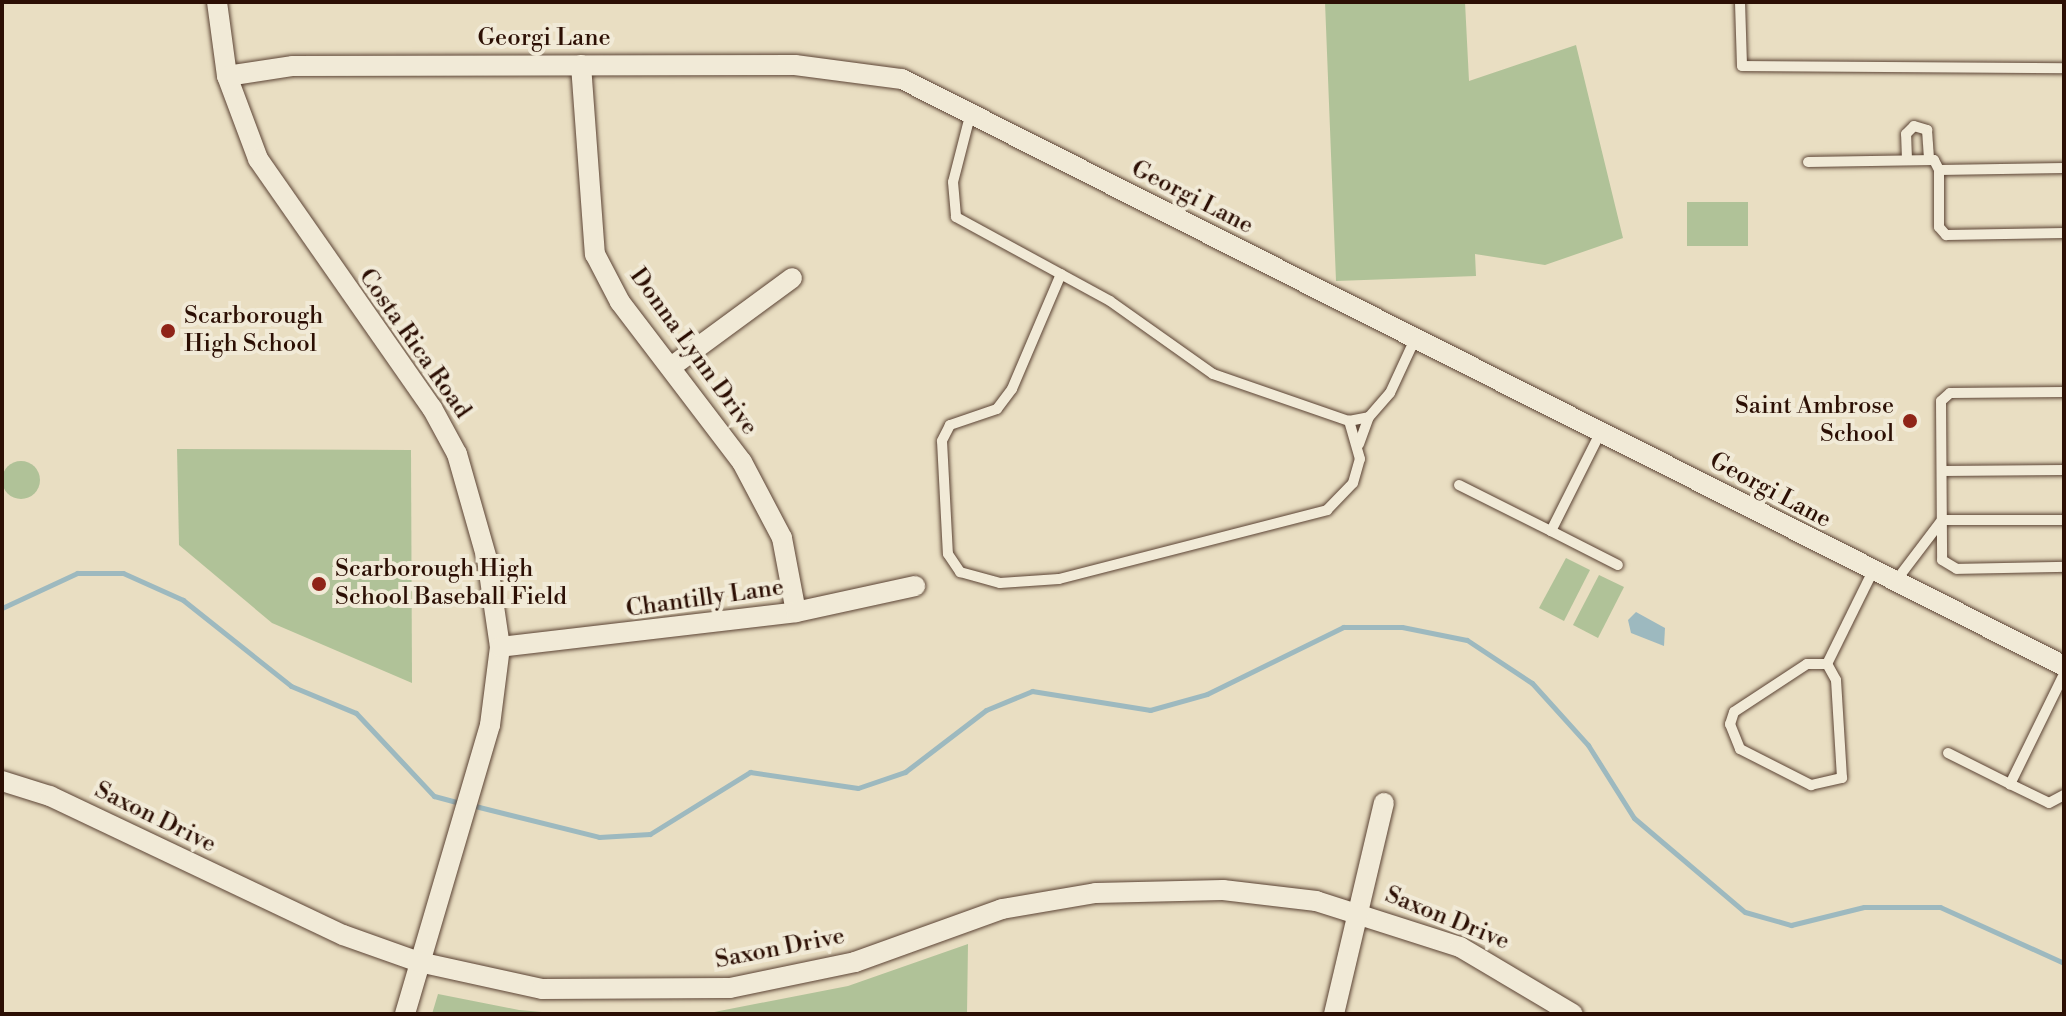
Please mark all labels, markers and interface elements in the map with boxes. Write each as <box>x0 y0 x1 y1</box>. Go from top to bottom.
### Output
street label: Georgi Lane <box>477 25 611 53</box>
street label: Georgi Lane <box>1126 155 1258 241</box>
street label: Donna Lynn Drive <box>623 263 763 441</box>
street label: Costa Rica Road <box>352 264 476 424</box>
place label: Scarborough High School <box>184 303 323 359</box>
marker: Scarborough High School <box>159 322 177 340</box>
place label: Saint Ambrose School <box>1735 393 1894 449</box>
marker: Saint Ambrose School <box>1901 412 1919 430</box>
street label: Georgi Lane <box>1704 447 1836 535</box>
place label: Scarborough High School Baseball Field <box>335 556 567 612</box>
street label: Chantilly Lane <box>624 574 786 624</box>
marker: Scarborough High School Baseball Field <box>310 575 328 593</box>
street label: Saxon Drive <box>90 776 220 860</box>
street label: Saxon Drive <box>1381 881 1513 957</box>
street label: Saxon Drive <box>713 922 847 976</box>

